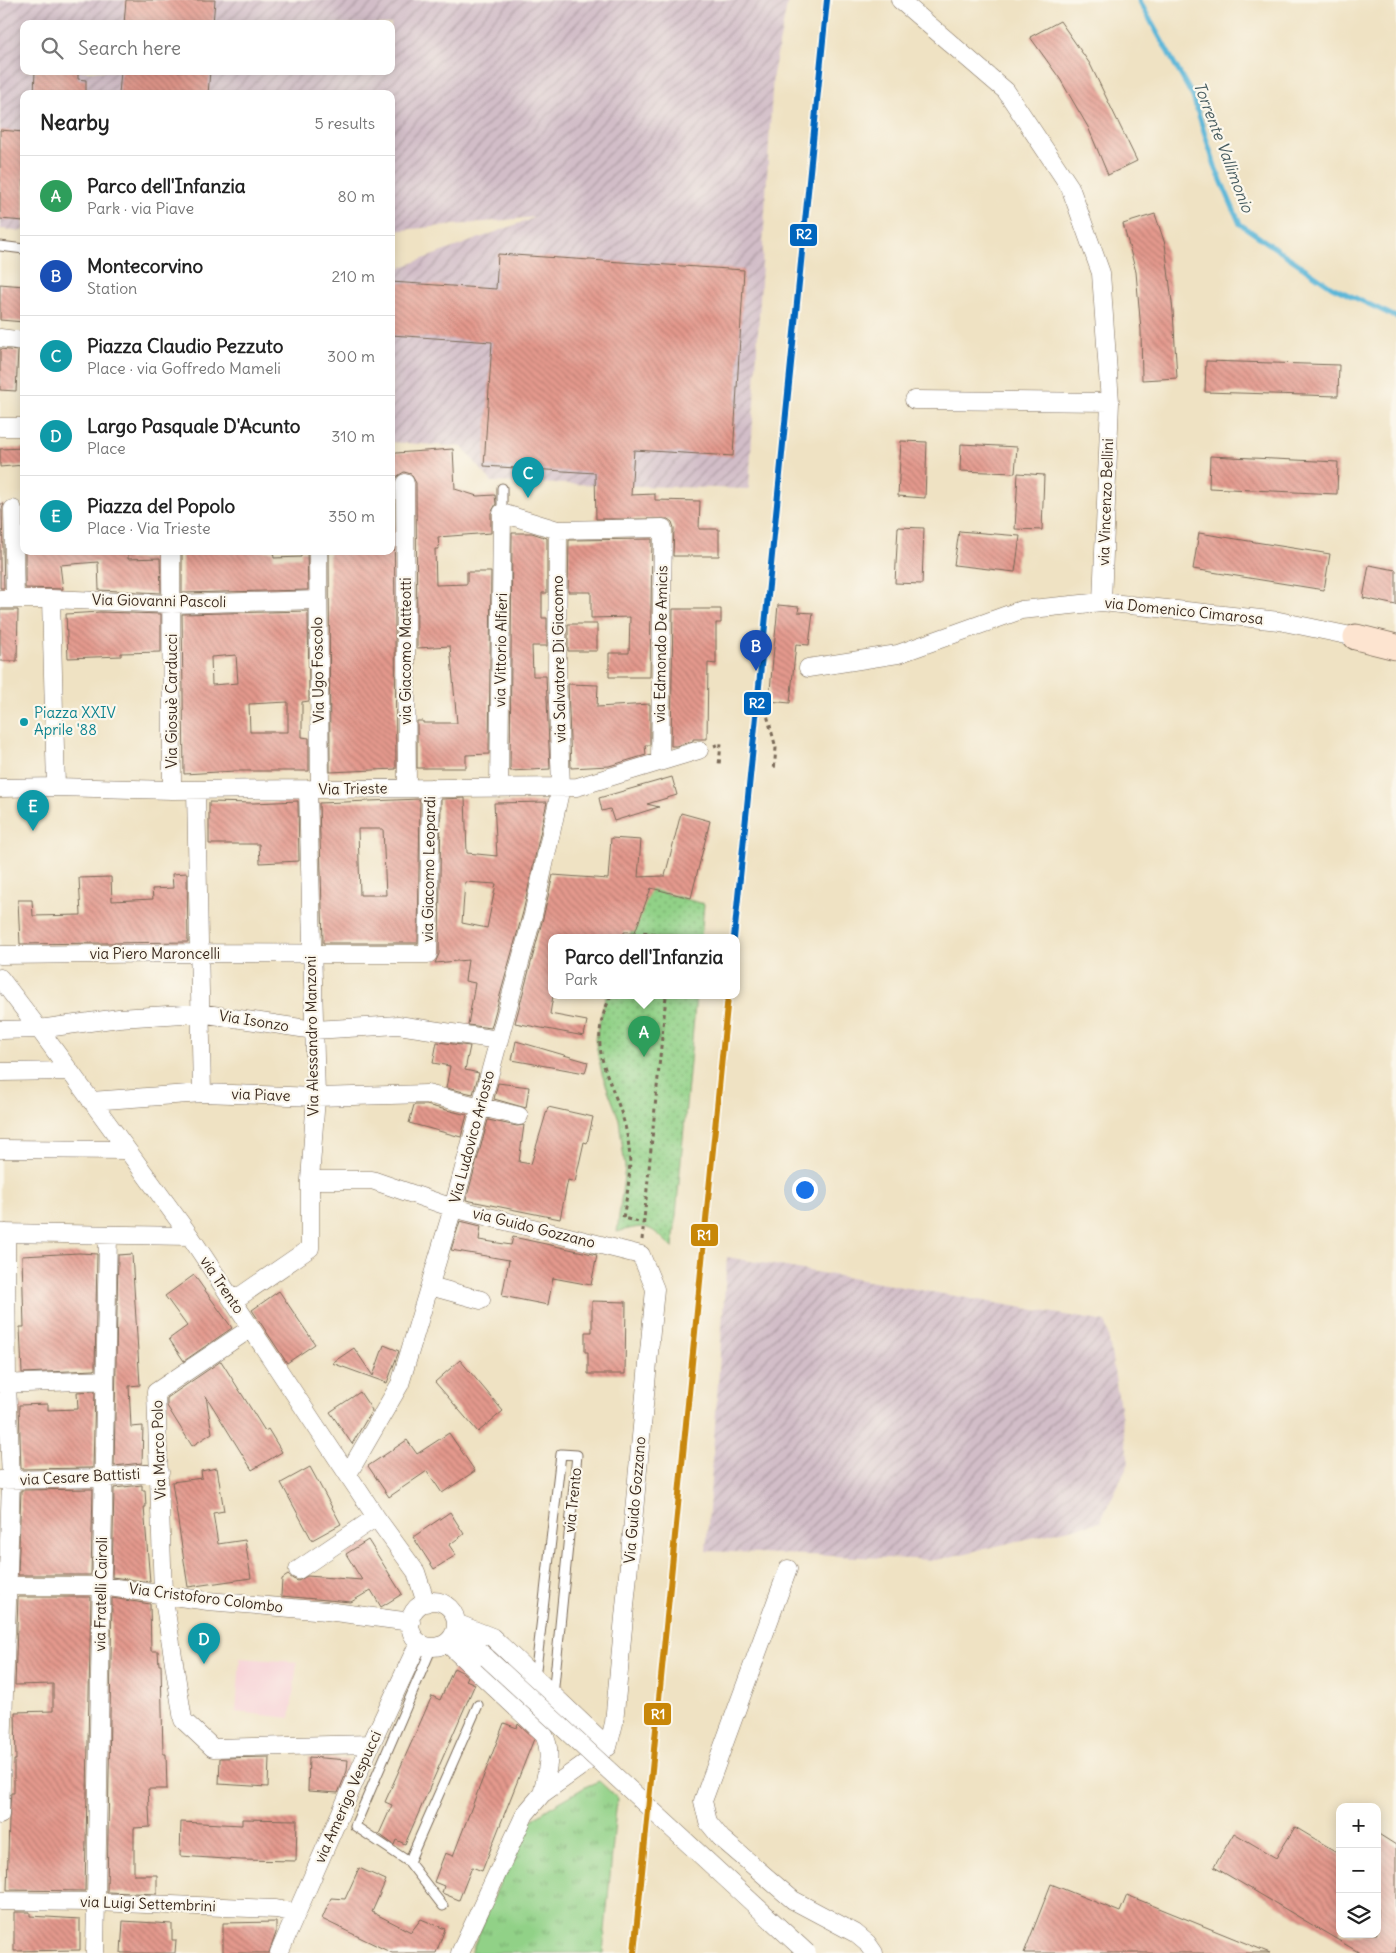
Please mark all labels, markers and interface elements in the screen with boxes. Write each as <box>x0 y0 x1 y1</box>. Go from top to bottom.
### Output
search box <box>20 20 395 75</box>
icon: search <box>38 34 66 62</box>
text: Search here <box>78 36 181 60</box>
water label: Torrente Vallimonio <box>1190 79 1258 216</box>
text: Nearby <box>40 109 110 136</box>
text: 5 results <box>314 113 375 133</box>
text: Parco dell'Infanzia <box>87 174 246 198</box>
text: A <box>51 186 61 206</box>
text: 80 m <box>337 186 375 206</box>
text: Park · via Piave <box>87 198 194 218</box>
line badge: R2 <box>789 223 818 247</box>
text: R2 <box>796 225 813 243</box>
text: Montecorvino <box>87 254 203 278</box>
text: B <box>51 266 61 286</box>
text: 210 m <box>332 266 375 286</box>
text: Station <box>87 278 137 298</box>
text: Piazza Claudio Pezzuto <box>87 334 283 358</box>
text: C <box>51 346 61 366</box>
text: 300 m <box>327 346 375 366</box>
text: Place · via Goffredo Mameli <box>87 358 281 378</box>
text: Largo Pasquale D'Acunto <box>87 414 301 438</box>
text: D <box>50 426 62 446</box>
text: 310 m <box>331 426 375 446</box>
text: Place <box>87 438 126 458</box>
street label: via Vincenzo Bellini <box>1094 438 1117 566</box>
pin: C <box>512 457 544 498</box>
text: Piazza del Popolo <box>87 494 235 518</box>
text: E <box>51 506 61 526</box>
text: 350 m <box>328 506 375 526</box>
text: Place · Via Trieste <box>87 518 211 538</box>
street label: via Edmondo De Amicis <box>650 565 671 723</box>
street label: via Salvatore Di Giacomo <box>548 575 569 743</box>
street label: via Giacomo Matteotti <box>396 578 415 725</box>
street label: Via Giovanni Pascoli <box>92 590 226 611</box>
street label: via Vittorio Alfieri <box>490 593 511 707</box>
street label: via Domenico Cimarosa <box>1104 593 1265 628</box>
street label: Via Ugo Foscolo <box>307 617 328 723</box>
pin: B <box>740 630 772 671</box>
street label: Via Giosuè Carducci <box>162 634 181 768</box>
line badge: R2 <box>743 691 772 716</box>
text: R2 <box>749 694 766 712</box>
place label: Piazza XXIV Aprile '88 <box>34 703 116 739</box>
marker: Piazza XXIV Aprile '88 <box>18 716 30 728</box>
street label: Via Trieste <box>318 778 388 799</box>
pin: E <box>17 790 49 831</box>
street label: via Giacomo Leopardi <box>418 796 439 942</box>
popup <box>548 934 740 999</box>
street label: via Piero Maroncelli <box>90 944 220 963</box>
text: Parco dell'Infanzia <box>565 945 723 969</box>
street label: Via Alessandro Manzoni <box>301 956 322 1116</box>
text: Park <box>565 969 598 989</box>
street label: Via Isonzo <box>218 1006 291 1035</box>
pin: A <box>628 1016 660 1057</box>
street label: Via Ludovico Ariosto <box>445 1068 498 1205</box>
street label: via Piave <box>231 1084 291 1105</box>
your location <box>792 1177 818 1203</box>
street label: via Guido Gozzano <box>471 1203 597 1252</box>
line badge: R1 <box>690 1223 719 1247</box>
text: R1 <box>697 1226 711 1244</box>
street label: via Trento <box>196 1252 249 1317</box>
street label: Via Marco Polo <box>147 1400 170 1500</box>
street label: Via Guido Gozzano <box>619 1436 650 1564</box>
street label: via Cesare Battisti <box>19 1464 140 1489</box>
street label: via Trento <box>560 1466 585 1533</box>
street label: via Fratelli Cairoli <box>90 1537 111 1651</box>
street label: Via Cristoforo Colombo <box>128 1579 284 1616</box>
pin: D <box>188 1623 220 1664</box>
line badge: R1 <box>643 1702 672 1726</box>
text: R1 <box>651 1705 665 1723</box>
street label: via Amerigo Vespucci <box>310 1728 385 1866</box>
map controls <box>1336 1803 1381 1938</box>
button: + <box>1336 1803 1381 1848</box>
button: − <box>1336 1848 1381 1893</box>
street label: via Luigi Settembrini <box>80 1892 216 1915</box>
button: layers <box>1336 1893 1381 1938</box>

